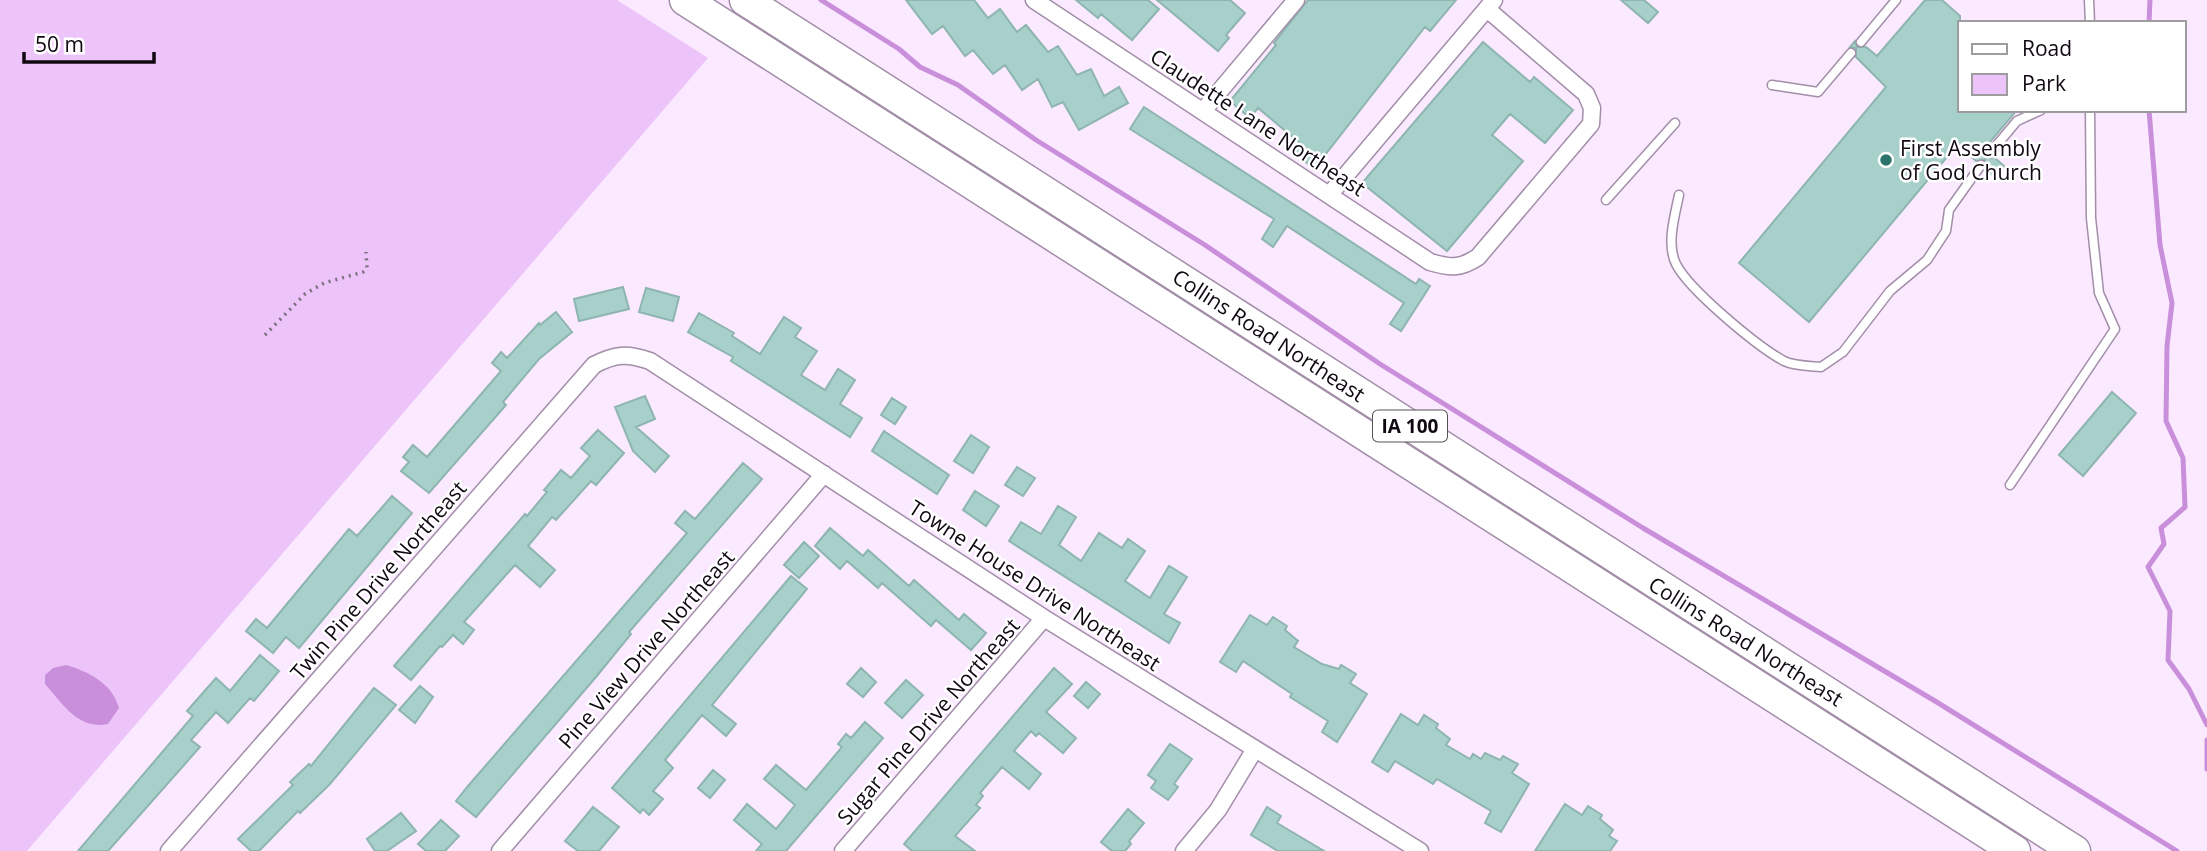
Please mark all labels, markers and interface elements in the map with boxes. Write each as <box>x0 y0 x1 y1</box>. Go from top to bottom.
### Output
scale bar <box>24 21 154 65</box>
legend <box>1958 21 2186 112</box>
text: 50 m <box>35 30 84 58</box>
text: Road <box>2022 34 2072 62</box>
street label: Claudette Lane Northeast <box>1145 42 1371 202</box>
text: Park <box>2022 69 2066 97</box>
place label: First Assembly of God Church <box>1900 134 2042 186</box>
marker: First Assembly of God Church <box>1878 152 1894 168</box>
street label: Collins Road Northeast <box>1167 262 1371 408</box>
road number: IA 100 <box>1373 410 1447 442</box>
street label: Twin Pine Drive Northeast <box>284 475 472 685</box>
street label: Towne House Drive Northeast <box>904 493 1166 677</box>
street label: Pine View Drive Northeast <box>552 544 740 754</box>
street label: Collins Road Northeast <box>1644 570 1848 712</box>
street label: Sugar Pine Drive Northeast <box>831 612 1025 830</box>

